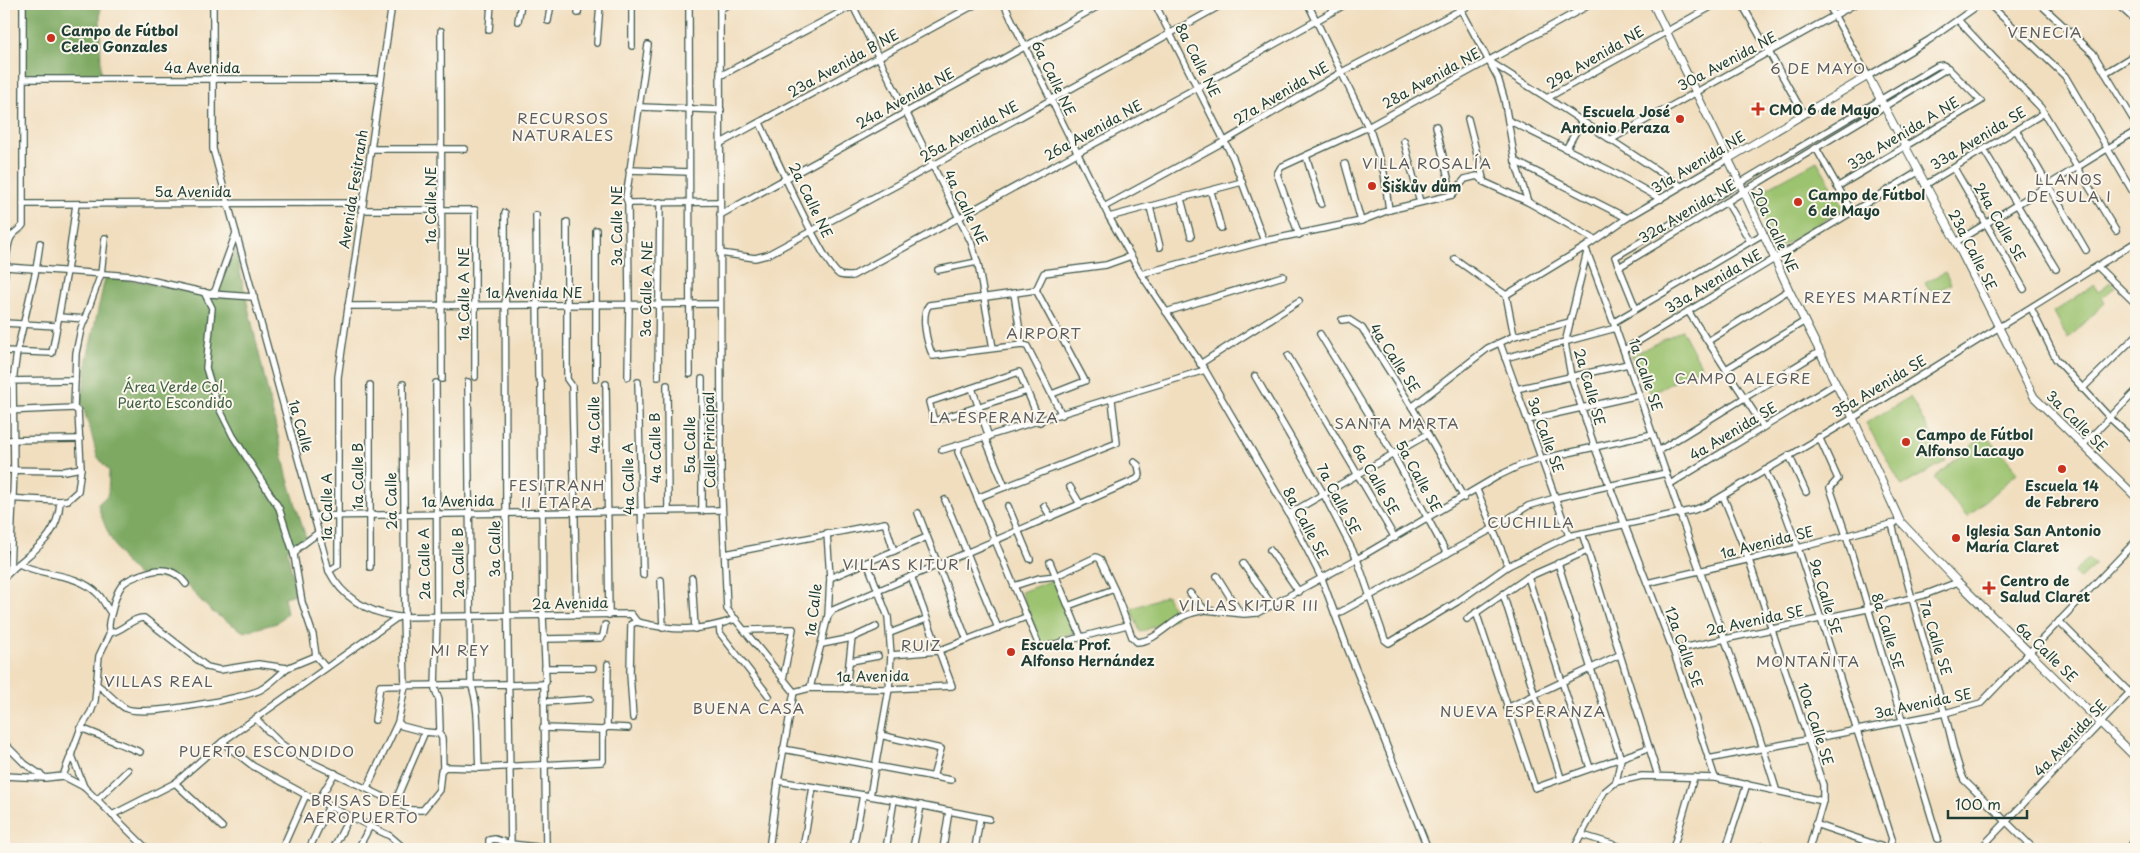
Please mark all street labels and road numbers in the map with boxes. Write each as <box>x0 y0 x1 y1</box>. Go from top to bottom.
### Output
street label: 8a Calle NE <box>1170 19 1226 101</box>
street label: 29a Avenida NE <box>1542 20 1648 93</box>
street label: 23a Avenida B NE <box>784 24 902 102</box>
street label: 30a Avenida NE <box>1674 26 1780 96</box>
street label: 6a Calle NE <box>1027 37 1081 119</box>
street label: 28a Avenida NE <box>1378 42 1484 114</box>
street label: 27a Avenida NE <box>1229 56 1333 130</box>
street label: 4a Avenida <box>164 57 240 78</box>
street label: 24a Avenida NE <box>852 62 958 134</box>
street label: 33a Avenida A NE <box>1843 91 1963 175</box>
street label: 26a Avenida NE <box>1040 94 1146 166</box>
street label: 25a Avenida NE <box>916 95 1022 167</box>
street label: 33a Avenida SE <box>1926 101 2030 175</box>
street label: 31a Avenida NE <box>1647 125 1749 198</box>
street label: Avenida Fesitranh <box>333 128 373 250</box>
street label: 2a Calle NE <box>784 159 838 241</box>
street label: 1a Calle NE <box>420 166 441 244</box>
street label: 4a Calle NE <box>939 166 993 248</box>
street label: 32a Avenida NE <box>1634 174 1740 248</box>
street label: 24a Calle SE <box>1969 178 2031 266</box>
street label: 5a Avenida <box>155 181 232 202</box>
street label: 20a Calle NE <box>1746 184 1804 276</box>
street label: 3a Calle NE <box>606 185 627 267</box>
street label: 23a Calle SE <box>1944 206 2003 294</box>
street label: 3a Calle A NE <box>635 240 657 338</box>
street label: 33a Avenida NE <box>1660 244 1766 318</box>
street label: 1a Calle A NE <box>453 247 474 341</box>
street label: 1a Avenida NE <box>486 282 583 303</box>
street label: 4a Calle SE <box>1365 319 1425 397</box>
street label: 1a Calle SE <box>1624 336 1668 414</box>
street label: 2a Calle SE <box>1569 346 1611 428</box>
street label: 35a Avenida SE <box>1828 349 1930 423</box>
street label: 3a Calle SE <box>2042 386 2113 457</box>
street label: Calle Principal <box>698 391 720 489</box>
street label: 3a Calle SE <box>1523 394 1569 476</box>
street label: 4a Calle <box>583 396 605 454</box>
street label: 4a Avenida SE <box>1685 396 1781 466</box>
street label: 1a Calle <box>284 397 319 455</box>
street label: 4a Calle B <box>644 413 666 483</box>
street label: 5a Calle <box>679 416 700 474</box>
street label: 5a Calle SE <box>1391 436 1448 516</box>
street label: 6a Calle SE <box>1347 439 1405 519</box>
street label: 1a Calle B <box>347 443 368 509</box>
street label: 4a Calle A <box>617 443 639 515</box>
street label: 7a Calle SE <box>1312 460 1367 538</box>
street label: 2a Calle <box>380 472 402 530</box>
street label: 1a Calle A <box>316 473 337 541</box>
street label: 8a Calle SE <box>1278 483 1334 563</box>
street label: 1a Avenida <box>421 490 495 512</box>
street label: 3a Calle <box>484 520 505 578</box>
street label: 1a Avenida SE <box>1718 520 1816 564</box>
street label: 2a Calle A <box>413 527 435 600</box>
street label: 2a Calle B <box>447 527 469 599</box>
street label: 9a Calle SE <box>1804 556 1848 638</box>
street label: 1a Calle <box>799 582 827 638</box>
street label: 8a Calle SE <box>1866 590 1910 672</box>
street label: 2a Avenida <box>532 592 609 614</box>
street label: 7a Calle SE <box>1915 598 1957 678</box>
street label: 2a Avenida SE <box>1704 599 1806 641</box>
street label: 12a Calle SE <box>1660 603 1709 691</box>
street label: 6a Calle SE <box>2011 617 2083 687</box>
street label: 1a Avenida <box>836 665 910 687</box>
street label: 10a Calle SE <box>1793 680 1839 768</box>
street label: 3a Avenida SE <box>1872 682 1974 724</box>
street label: 4a Avenida SE <box>2029 694 2112 781</box>

